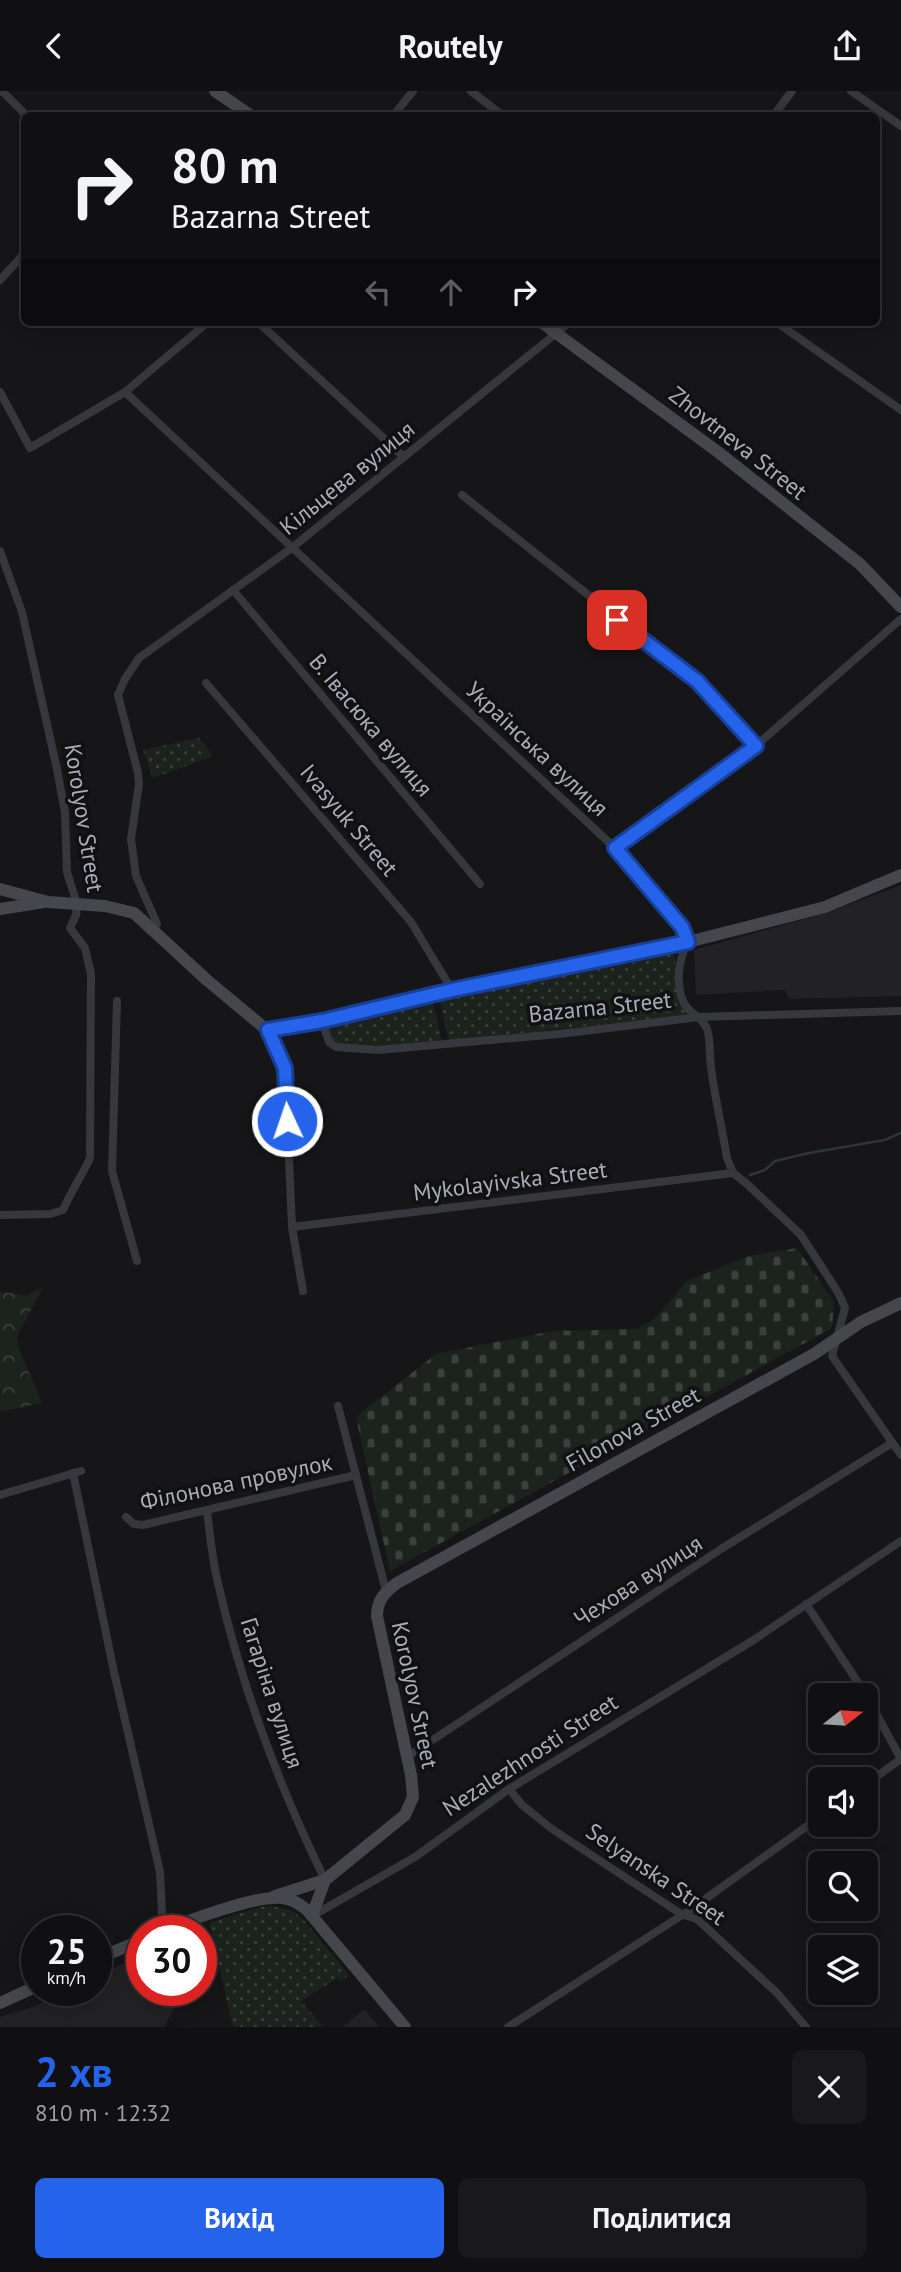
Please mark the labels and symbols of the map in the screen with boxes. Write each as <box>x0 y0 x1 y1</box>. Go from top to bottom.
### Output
street label: Zhovtneva Street <box>664 380 813 506</box>
street label: Кільцева вулиця <box>273 414 420 541</box>
pin <box>587 590 647 650</box>
street label: В. Івасюка вулиця <box>303 647 439 802</box>
street label: Українська вулиця <box>460 675 615 822</box>
street label: Korolyov Street <box>58 742 111 894</box>
street label: Ivasyuk Street <box>294 758 405 882</box>
street label: Bazarna Street <box>527 985 673 1028</box>
position arrow <box>250 1084 324 1158</box>
street label: Mykolayivska Street <box>411 1154 609 1207</box>
street label: Filonova Street <box>561 1380 705 1477</box>
street label: Філонова провулок <box>137 1447 335 1516</box>
street label: Чехова вулиця <box>568 1528 707 1633</box>
street label: Гагаріна вулиця <box>234 1614 311 1772</box>
street label: Korolyov Street <box>386 1619 445 1771</box>
north arrow <box>808 1683 878 1753</box>
street label: Nezalezhnosti Street <box>437 1687 623 1822</box>
street label: Selyanska Street <box>581 1816 732 1931</box>
speed limit sign: 30 <box>126 1915 217 2006</box>

